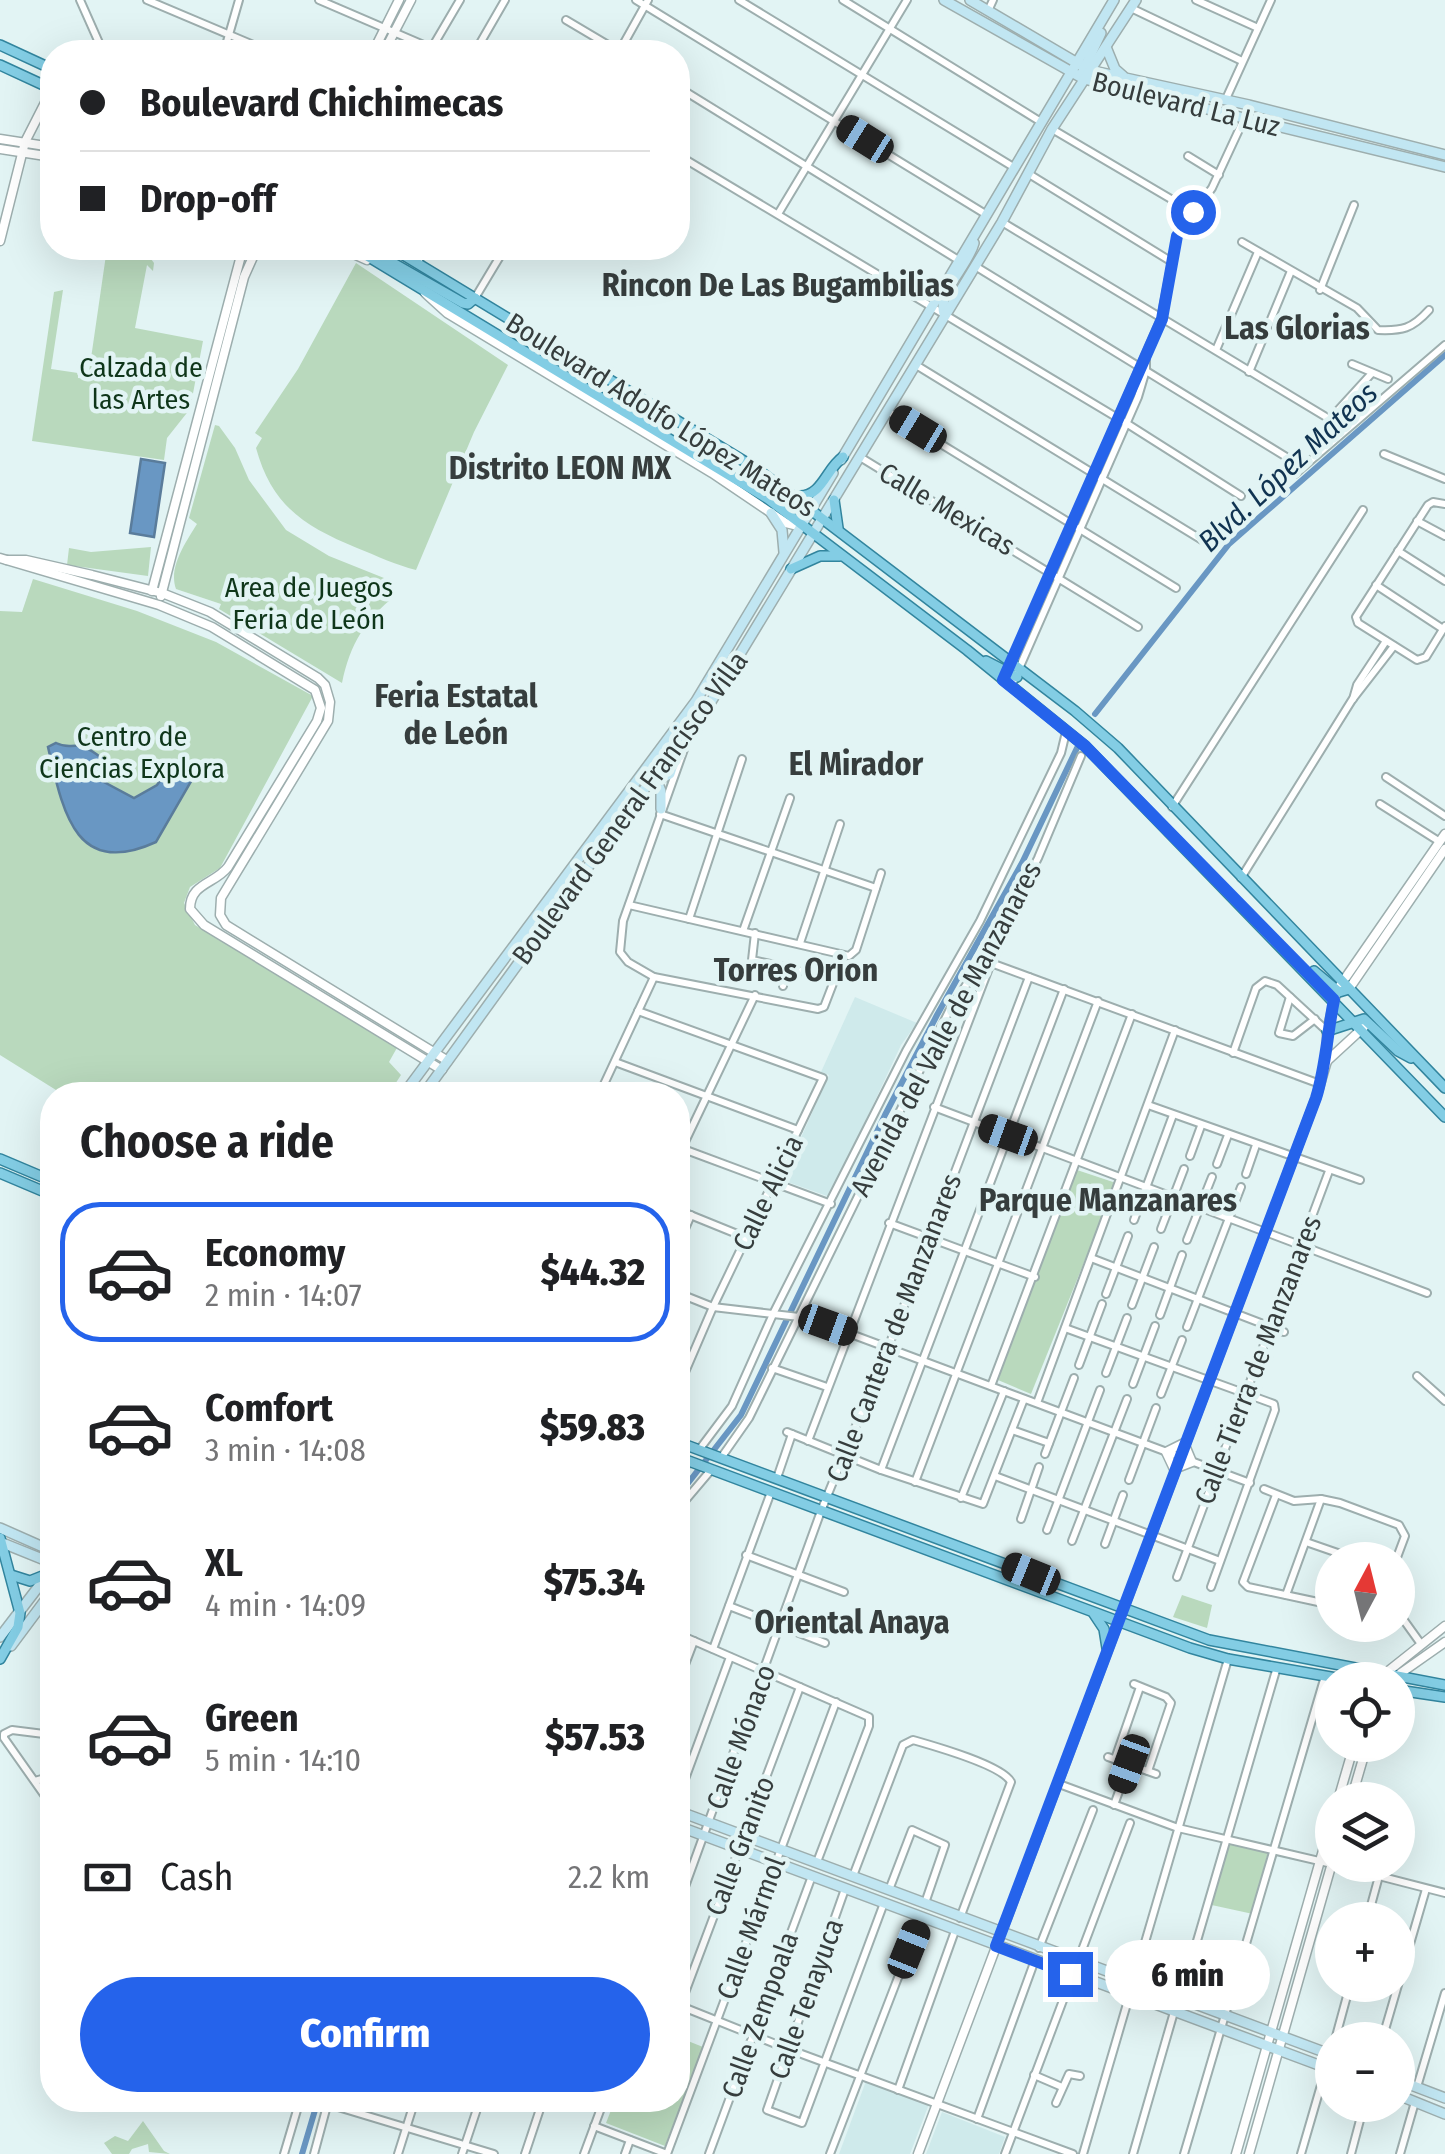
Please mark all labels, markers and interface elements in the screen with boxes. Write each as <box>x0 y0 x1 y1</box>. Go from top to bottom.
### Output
street label: Boulevard La Luz <box>1089 65 1283 143</box>
text: Boulevard Chichimecas <box>140 80 503 126</box>
car <box>832 110 898 168</box>
text: Drop-off <box>140 176 276 222</box>
route start <box>1171 190 1216 235</box>
district label: Rincon De Las Bugambilias <box>602 266 954 304</box>
street label: Boulevard Adolfo López Mateos <box>500 306 822 524</box>
district label: Las Glorias <box>1224 309 1370 347</box>
park label: Calzada de las Artes <box>79 351 203 416</box>
water label: Blvd. López Mateos <box>1191 375 1385 559</box>
car <box>885 401 951 457</box>
district label: Distrito LEON MX <box>449 449 672 487</box>
street label: Calle Mexicas <box>873 456 1021 562</box>
park label: Area de Juegos Feria de León <box>225 571 393 636</box>
street label: Boulevard General Francisco Villa <box>505 645 755 971</box>
district label: Feria Estatal de León <box>375 677 538 752</box>
park label: Centro de Ciencias Explora <box>39 720 225 785</box>
district label: El Mirador <box>789 745 924 783</box>
street label: Avenida del Valle de Manzanares <box>844 856 1048 1202</box>
district label: Torres Orion <box>714 951 878 989</box>
car <box>975 1111 1041 1159</box>
text: Choose a ride <box>80 1115 334 1169</box>
street label: Calle Alicia <box>726 1130 810 1256</box>
street label: Calle Cantera de Manzanares <box>820 1169 968 1487</box>
district label: Parque Manzanares <box>979 1181 1237 1219</box>
street label: Calle Tierra de Manzanares <box>1188 1211 1328 1509</box>
icon: car <box>85 1227 175 1317</box>
text: Economy <box>205 1230 345 1276</box>
text: $44.32 <box>541 1249 645 1295</box>
text: 2 min · 14:07 <box>205 1276 362 1314</box>
car <box>795 1301 861 1349</box>
icon: car <box>85 1382 175 1472</box>
text: Comfort <box>205 1385 333 1431</box>
text: $59.83 <box>540 1404 645 1450</box>
text: 3 min · 14:08 <box>205 1431 366 1469</box>
icon: car <box>85 1537 175 1627</box>
text: XL <box>205 1540 243 1586</box>
north arrow <box>1315 1542 1415 1642</box>
map controls <box>1315 1542 1415 2122</box>
car <box>998 1549 1064 1599</box>
text: $75.34 <box>544 1559 645 1605</box>
text: 4 min · 14:09 <box>205 1586 366 1624</box>
district label: Oriental Anaya <box>754 1603 950 1641</box>
street label: Calle Mónaco <box>700 1660 782 1814</box>
button: locate <box>1315 1662 1415 1762</box>
icon: car <box>85 1692 175 1782</box>
text: Green <box>205 1695 299 1741</box>
text: $57.53 <box>545 1714 645 1760</box>
car <box>1105 1731 1153 1797</box>
text: 5 min · 14:10 <box>205 1741 361 1779</box>
street label: Calle Granito <box>698 1772 782 1920</box>
button: layers <box>1315 1782 1415 1882</box>
icon: cash <box>80 1850 135 1905</box>
street label: Calle Mármol <box>710 1852 792 2004</box>
text: Cash <box>160 1854 234 1900</box>
text: 2.2 km <box>568 1858 650 1896</box>
button: + <box>1315 1902 1415 2002</box>
street label: Calle Tenayuca <box>762 1914 850 2084</box>
car <box>884 1916 934 1982</box>
street label: Calle Zempoala <box>715 1928 805 2102</box>
callout: 6 min <box>1105 1939 1270 2009</box>
route end <box>1048 1952 1093 1997</box>
text: 6 min <box>1151 1956 1224 1994</box>
button: Confirm <box>80 1977 650 2092</box>
button: − <box>1315 2022 1415 2122</box>

